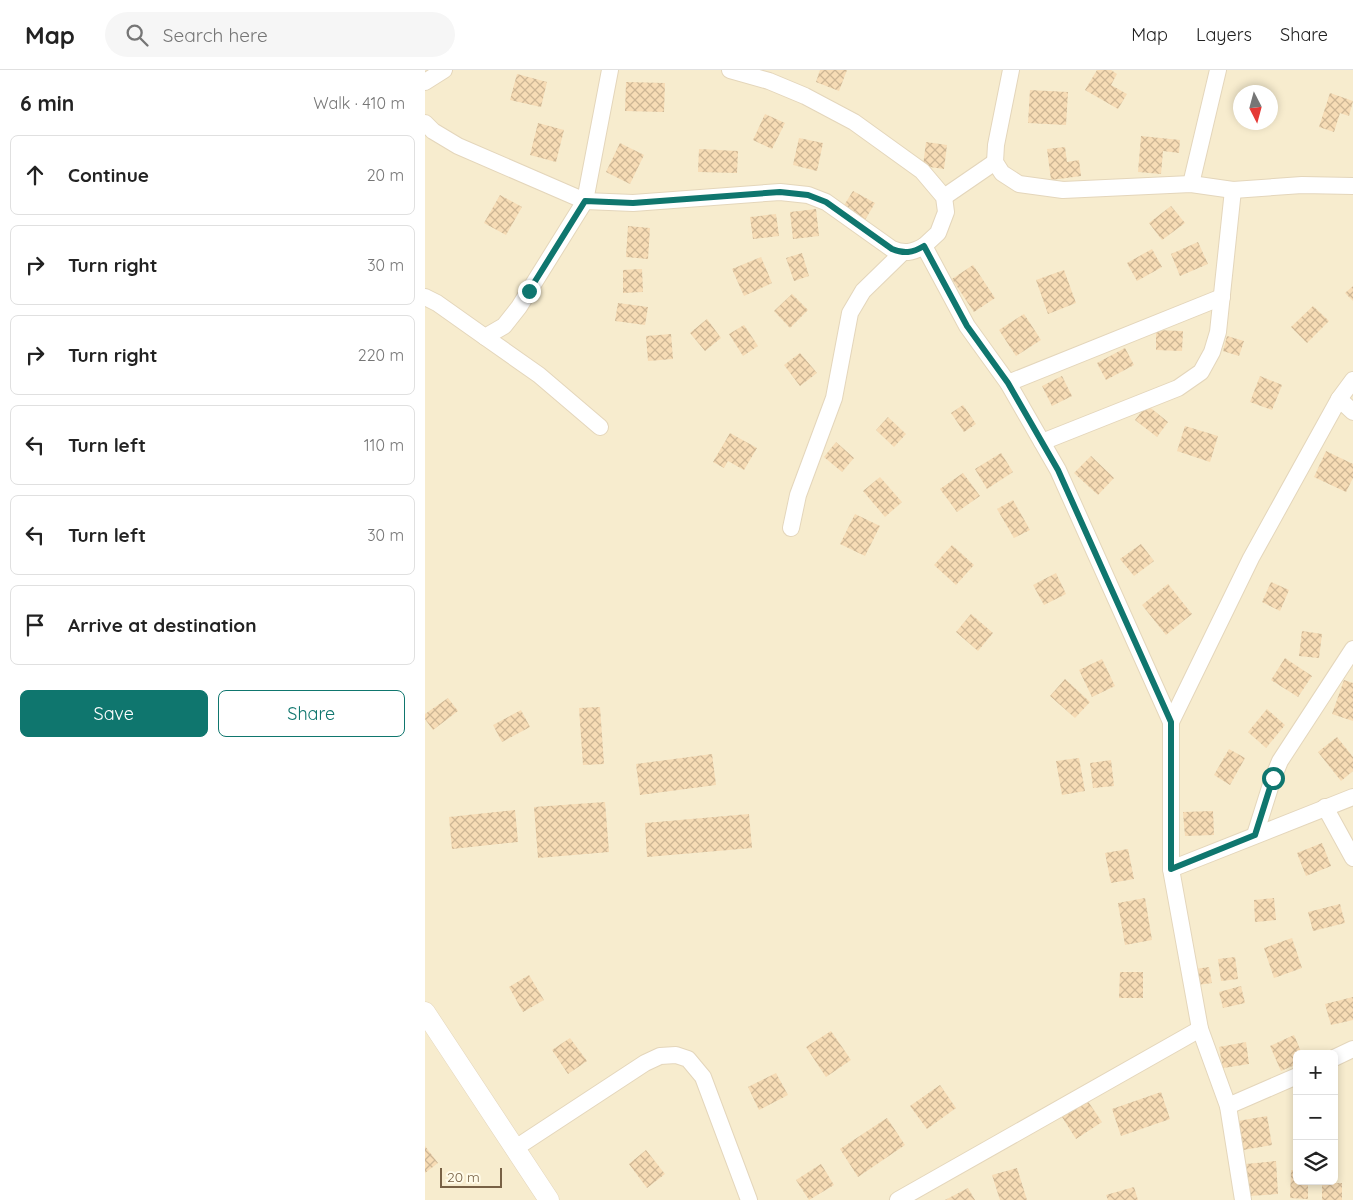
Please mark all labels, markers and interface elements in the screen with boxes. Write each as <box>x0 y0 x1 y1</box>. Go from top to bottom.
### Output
search box <box>105 12 455 57</box>
text: Map <box>25 20 75 50</box>
icon: search <box>123 21 151 49</box>
text: Search here <box>163 23 268 47</box>
text: Map <box>1131 23 1168 46</box>
text: Layers <box>1196 23 1252 46</box>
text: Share <box>1280 23 1328 46</box>
north arrow <box>1233 85 1278 130</box>
text: 6 min <box>20 90 74 116</box>
text: Walk · 410 m <box>313 93 405 113</box>
icon: ahead <box>21 161 49 189</box>
text: Continue <box>68 163 149 187</box>
text: 20 m <box>367 165 404 185</box>
icon: right <box>21 251 49 279</box>
text: Turn right <box>68 253 157 277</box>
text: 30 m <box>367 255 404 275</box>
route end <box>518 280 541 303</box>
icon: right <box>21 341 49 369</box>
text: Turn right <box>68 343 157 367</box>
text: 220 m <box>358 345 404 365</box>
icon: left <box>21 431 49 459</box>
text: Turn left <box>68 433 146 457</box>
text: 110 m <box>364 435 404 455</box>
icon: left <box>21 521 49 549</box>
text: Turn left <box>68 523 146 547</box>
text: 30 m <box>367 525 404 545</box>
icon: arrive <box>21 611 49 639</box>
text: Arrive at destination <box>68 613 257 637</box>
button: Save <box>20 690 208 737</box>
button: Share <box>218 690 405 737</box>
route start <box>1262 767 1285 790</box>
map controls <box>1293 1050 1338 1185</box>
button: + <box>1293 1050 1338 1095</box>
button: − <box>1293 1095 1338 1140</box>
button: layers <box>1293 1140 1338 1185</box>
scale bar <box>440 1165 503 1188</box>
text: 20 m <box>447 1168 480 1186</box>

